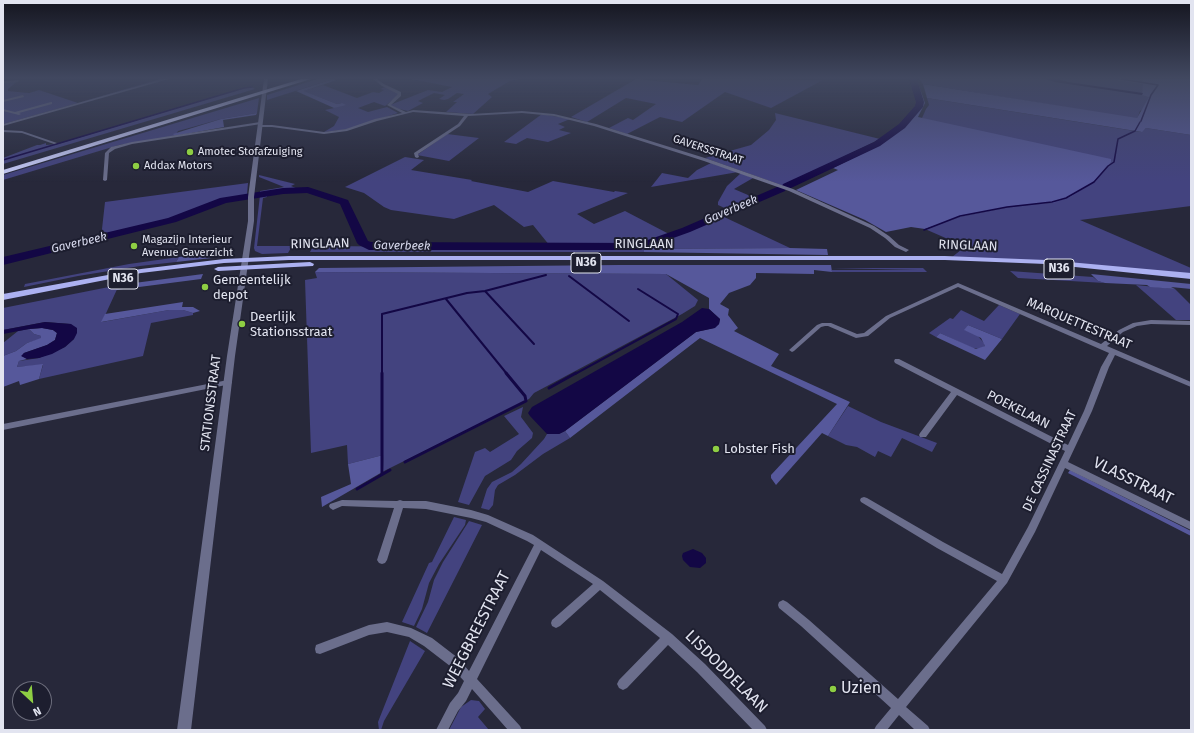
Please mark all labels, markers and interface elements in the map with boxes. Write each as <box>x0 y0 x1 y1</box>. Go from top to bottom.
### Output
street label: GAVERSSTRAAT <box>671 132 745 168</box>
place label: Amotec Stofafzuiging <box>198 145 303 159</box>
marker: Amotec Stofafzuiging <box>185 147 195 157</box>
place label: Addax Motors <box>144 159 212 173</box>
marker: Addax Motors <box>131 161 141 171</box>
water label: Gaverbeek <box>702 192 760 228</box>
water label: Gaverbeek <box>50 230 108 256</box>
place label: Magazijn Interieur Avenue Gaverzicht <box>142 233 233 259</box>
street label: RINGLAAN <box>290 236 350 252</box>
street label: RINGLAAN <box>614 236 674 252</box>
street label: RINGLAAN <box>938 237 998 255</box>
water label: Gaverbeek <box>374 238 430 254</box>
marker: Magazijn Interieur Avenue Gaverzicht <box>129 241 139 251</box>
road number: N36 <box>571 253 601 273</box>
road number: N36 <box>1044 259 1074 279</box>
road number: N36 <box>108 269 138 289</box>
place label: Gemeentelijk depot <box>213 272 291 303</box>
marker: Gemeentelijk depot <box>200 282 210 292</box>
street label: MARQUETTESTRAAT <box>1024 295 1134 353</box>
place label: Deerlijk Stationsstraat <box>250 309 332 340</box>
marker: Deerlijk Stationsstraat <box>237 319 247 329</box>
street label: STATIONSSTRAAT <box>197 354 225 452</box>
street label: POEKELAAN <box>984 388 1052 432</box>
street label: DE CASSINASTRAAT <box>1020 408 1080 514</box>
place label: Lobster Fish <box>724 441 795 457</box>
marker: Lobster Fish <box>711 444 721 454</box>
street label: VLASSTRAAT <box>1090 453 1176 509</box>
street label: WEEGBREESTRAAT <box>439 568 515 692</box>
street label: LISDODDELAAN <box>681 627 771 717</box>
place label: Uzien <box>841 679 881 699</box>
north arrow <box>12 681 52 721</box>
marker: Uzien <box>828 684 838 694</box>
text: N <box>31 704 43 719</box>

